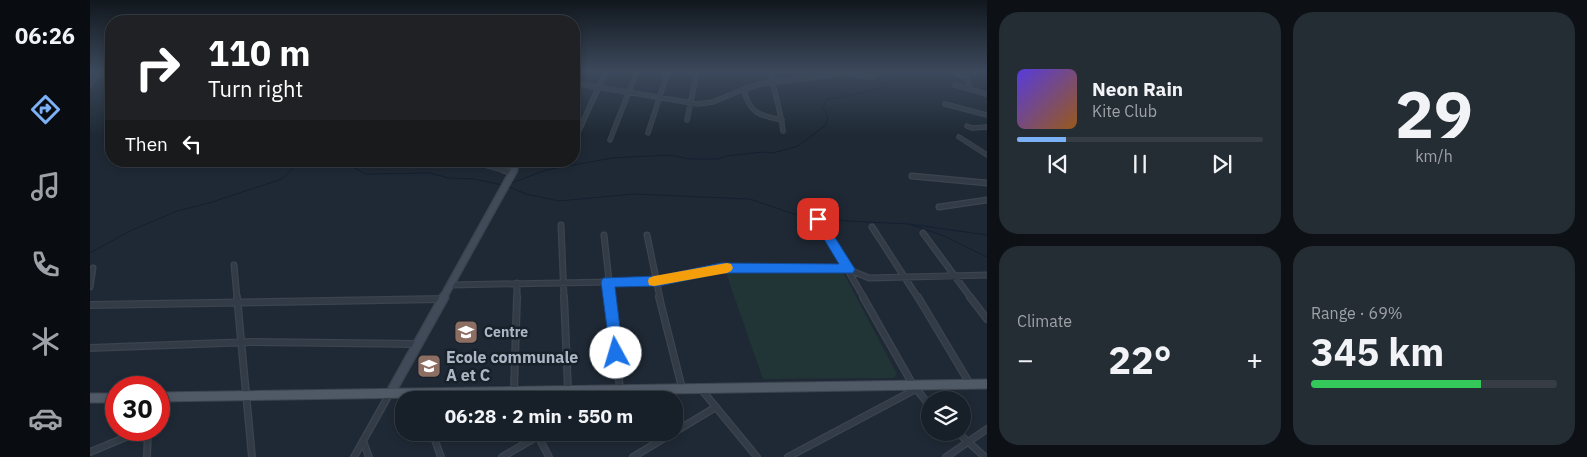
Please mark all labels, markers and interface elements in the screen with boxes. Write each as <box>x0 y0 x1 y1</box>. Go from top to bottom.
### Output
text: 06:26 <box>15 21 75 50</box>
text: 110 m <box>208 30 311 76</box>
icon: right <box>125 35 190 100</box>
text: 29 <box>1395 71 1473 156</box>
text: Turn right <box>208 74 303 103</box>
text: Neon Rain <box>1092 77 1183 101</box>
icon: directions <box>28 92 63 127</box>
text: Kite Club <box>1092 101 1157 121</box>
icon: left <box>178 130 206 158</box>
text: Then <box>125 132 168 156</box>
text: km/h <box>1415 146 1453 166</box>
icon: previous <box>1044 150 1072 178</box>
icon: pause <box>1126 150 1154 178</box>
icon: next <box>1208 150 1236 178</box>
icon: music <box>28 169 63 204</box>
pin <box>797 198 839 240</box>
icon: arrive <box>804 205 832 233</box>
icon: phone <box>28 247 63 282</box>
text: Range · 69% <box>1311 303 1403 323</box>
text: Climate <box>1017 311 1072 331</box>
school or university icon: Centre <box>453 319 479 345</box>
place label: Centre <box>484 323 528 341</box>
icon: climate <box>28 324 63 359</box>
position arrow <box>589 326 641 378</box>
text: 345 km <box>1311 327 1444 376</box>
text: 22° <box>1108 335 1172 384</box>
text: − <box>1017 341 1034 378</box>
text: + <box>1246 341 1263 378</box>
place label: Ecole communale A et C <box>446 347 578 385</box>
school or university icon: Ecole communale A et C <box>416 353 442 379</box>
speed limit sign: 30 <box>105 376 170 441</box>
map controls <box>921 391 971 441</box>
button: layers <box>921 391 971 441</box>
icon: car <box>28 401 63 436</box>
text: 06:28 · 2 min · 550 m <box>445 404 633 428</box>

